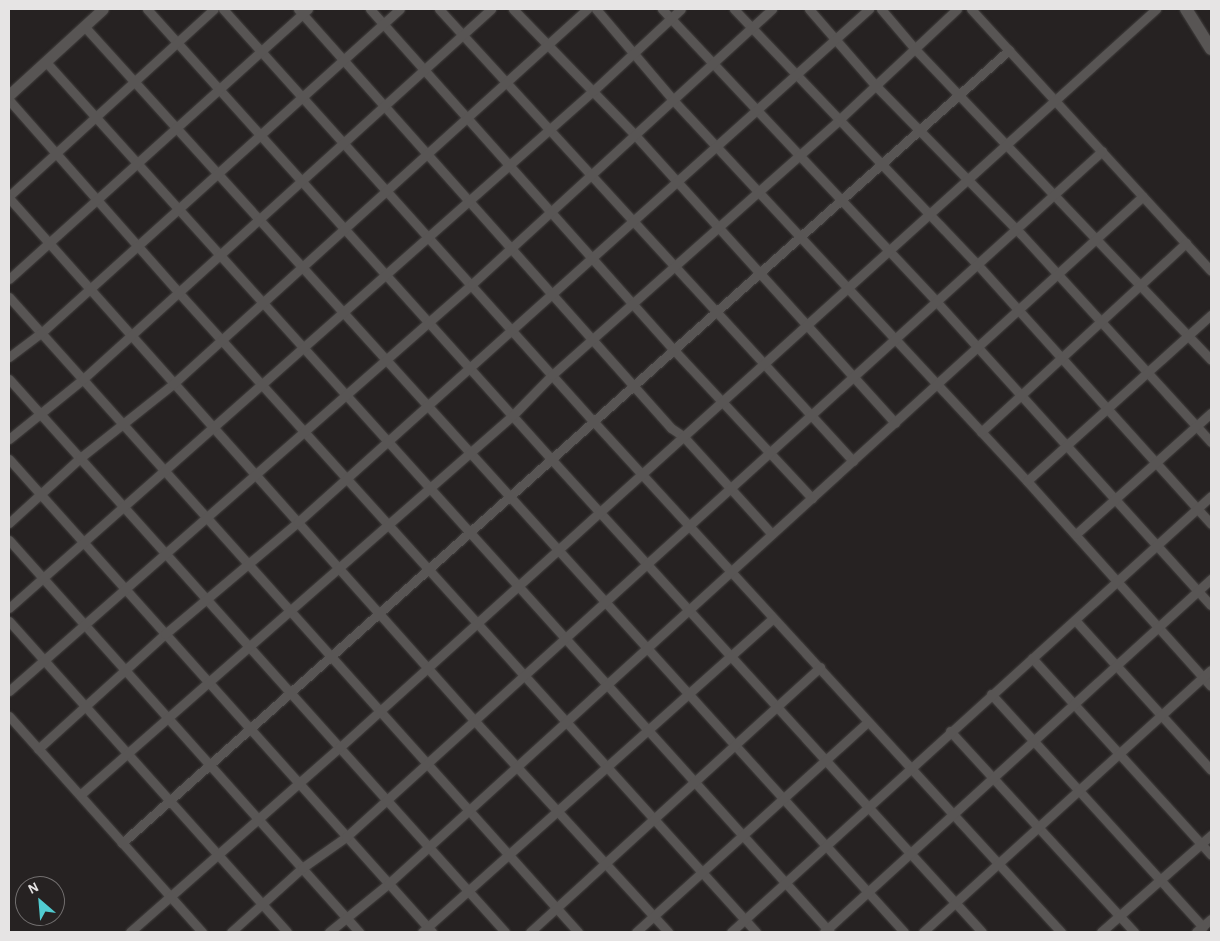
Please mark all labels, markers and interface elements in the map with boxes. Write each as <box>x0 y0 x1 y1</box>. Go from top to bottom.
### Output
north arrow <box>15 876 65 926</box>
text: N <box>26 880 41 897</box>

